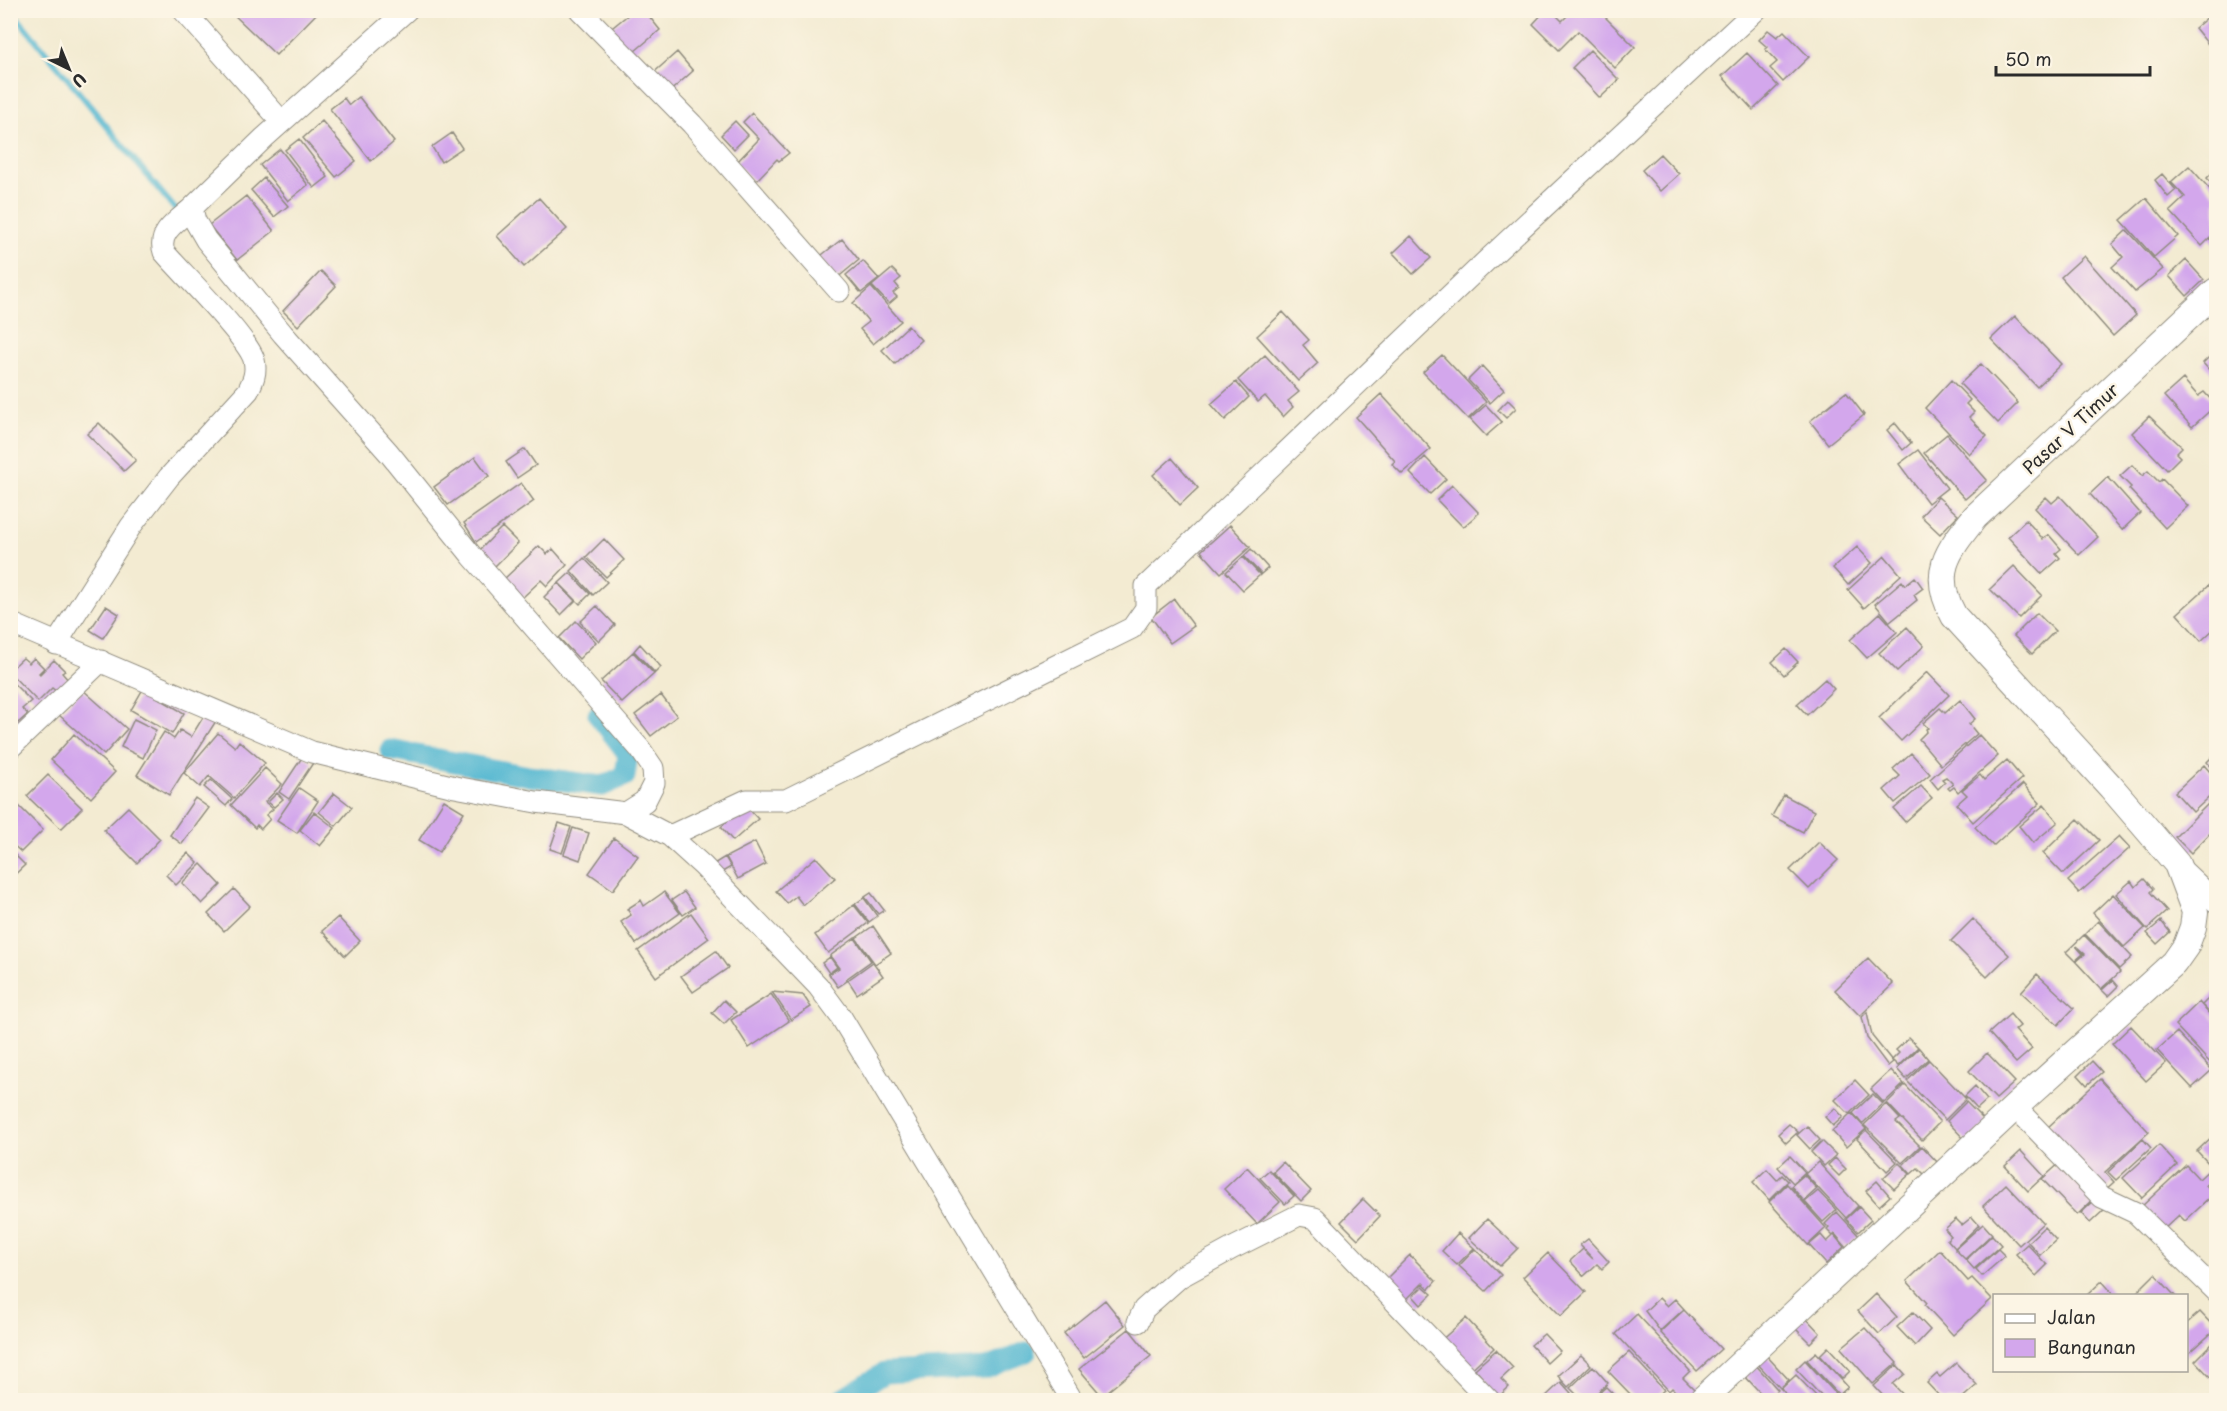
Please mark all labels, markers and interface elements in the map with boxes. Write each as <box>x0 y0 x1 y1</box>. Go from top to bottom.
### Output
north arrow <box>39 39 99 99</box>
scale bar <box>1996 39 2150 77</box>
text: 50 m <box>2005 45 2052 72</box>
text: U <box>67 68 93 94</box>
street label: Pasar V Timur <box>2016 376 2125 480</box>
legend <box>1993 1294 2188 1372</box>
text: Jalan <box>2047 1303 2096 1330</box>
text: Bangunan <box>2047 1333 2136 1360</box>

